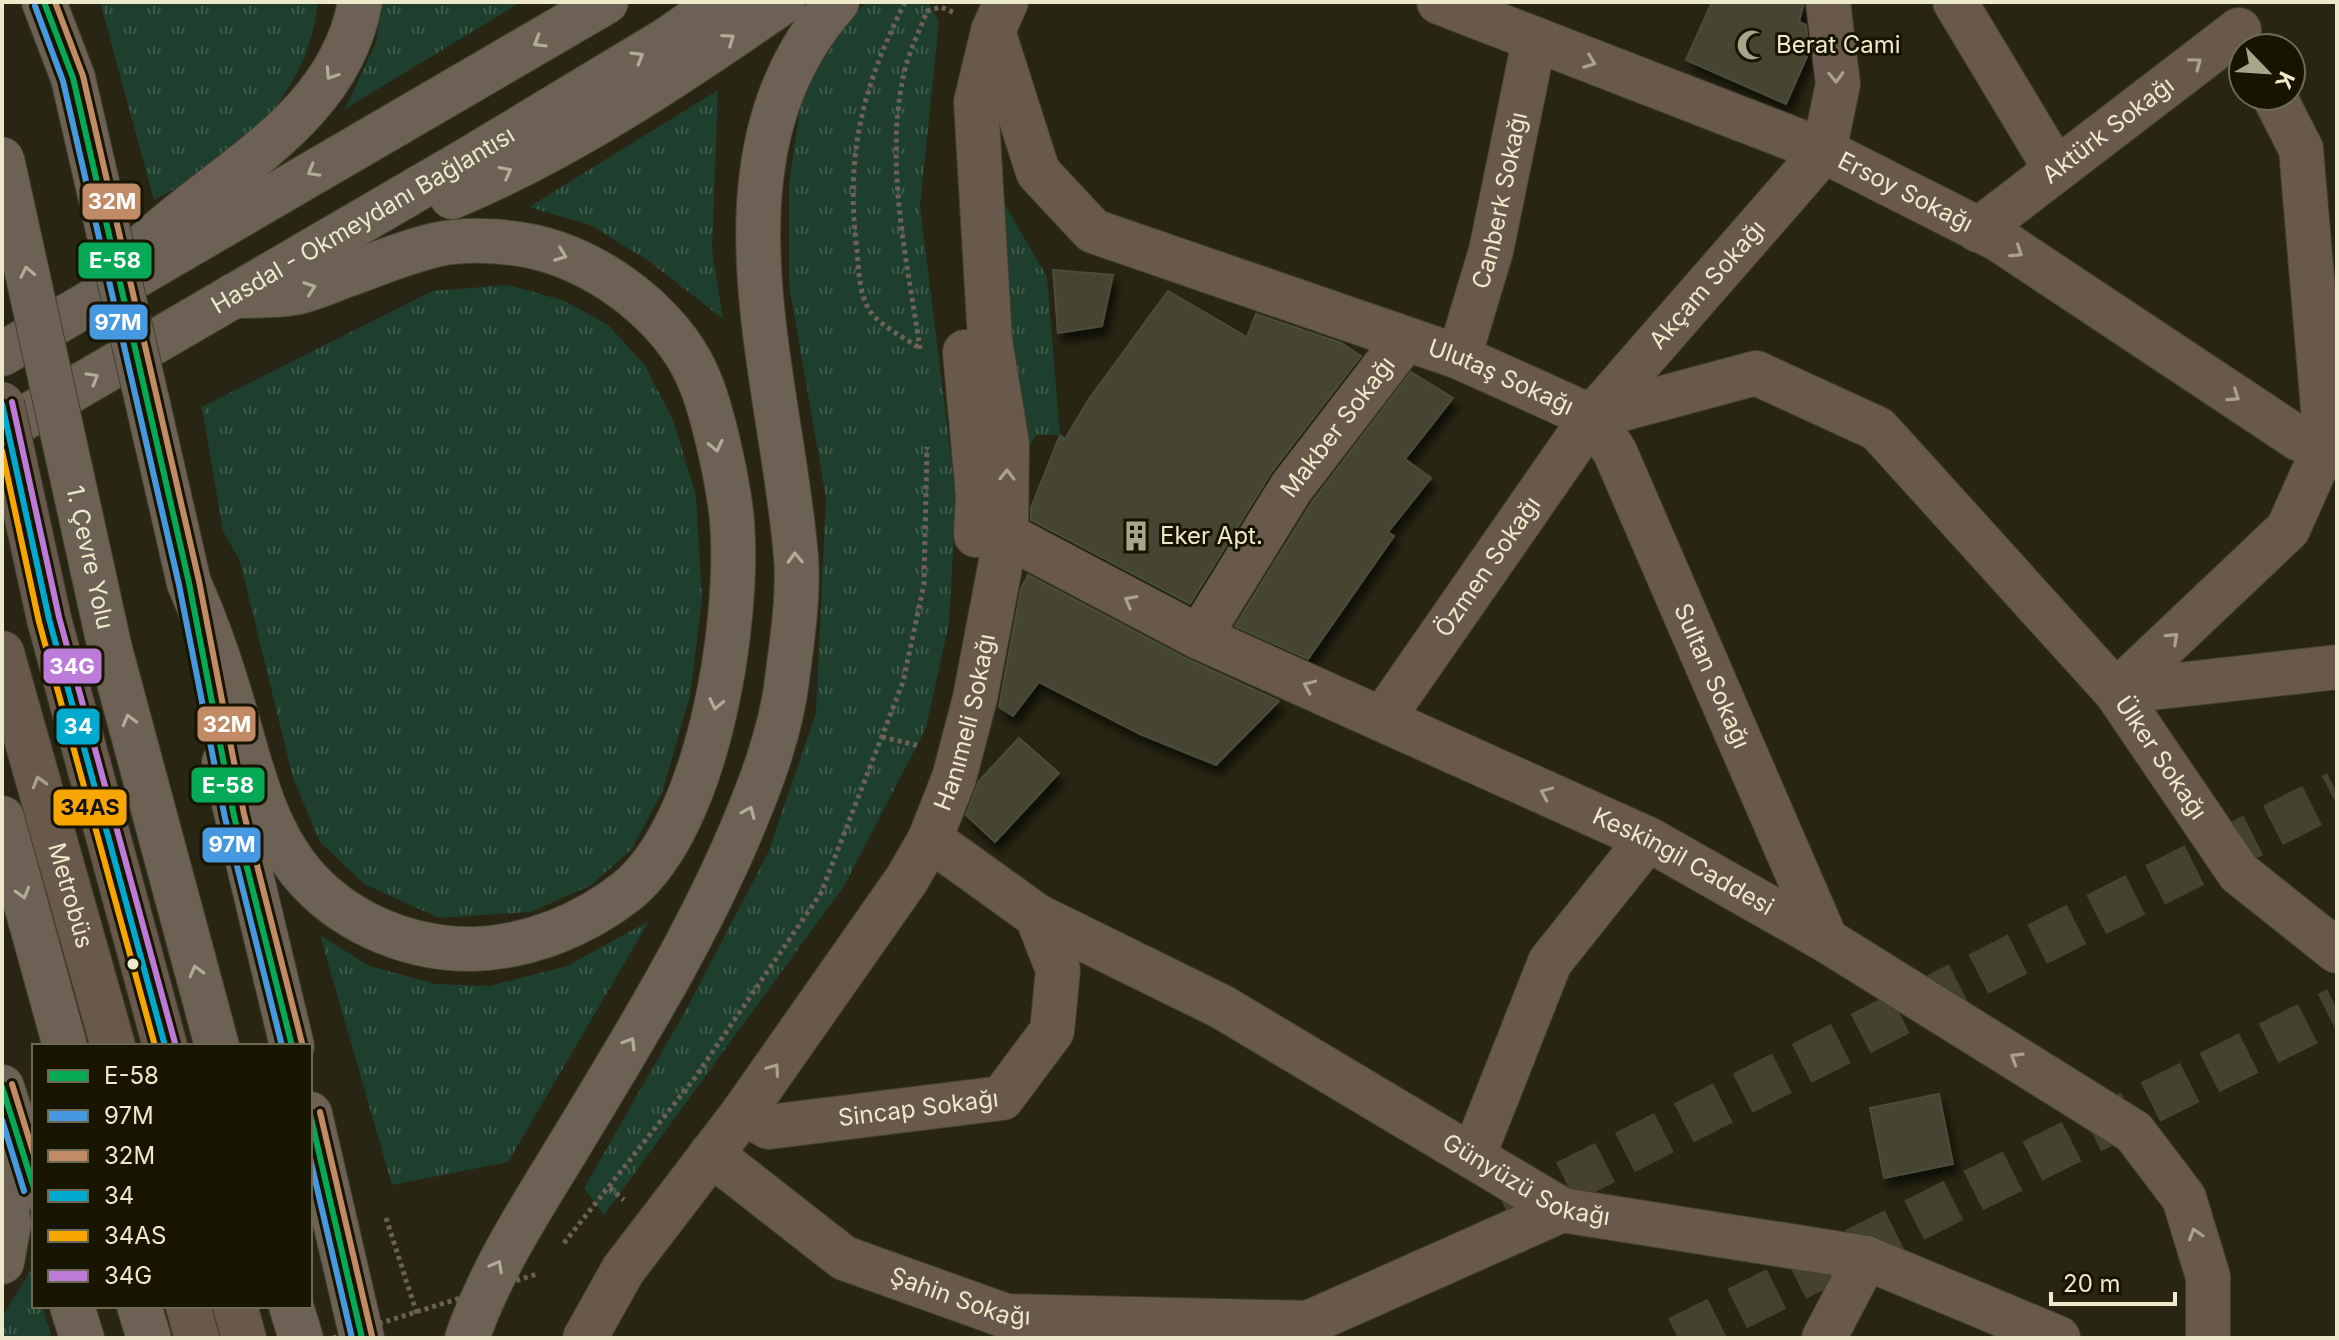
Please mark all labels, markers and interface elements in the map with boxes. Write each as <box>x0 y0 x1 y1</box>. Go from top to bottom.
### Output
mosque icon: Berat Cami <box>1735 28 1769 62</box>
place label: Berat Cami <box>1776 30 1901 59</box>
one-way arrow <box>533 32 548 48</box>
north arrow <box>2227 32 2307 112</box>
one-way arrow <box>721 34 735 49</box>
one-way arrow <box>629 51 644 67</box>
one-way arrow <box>1582 52 1596 69</box>
one-way arrow <box>2187 59 2202 73</box>
one-way arrow <box>326 65 341 79</box>
text: K <box>2270 68 2300 93</box>
street label: Aktürk Sokağı <box>2036 70 2179 189</box>
one-way arrow <box>1827 71 1844 84</box>
street label: Canberk Sokağı <box>1465 109 1533 292</box>
street label: Hasdal - Okmeydanı Bağlantısı <box>206 120 520 320</box>
street label: Ersoy Sokağı <box>1833 146 1978 238</box>
one-way arrow <box>307 161 322 177</box>
one-way arrow <box>498 167 513 182</box>
line badge: 32M <box>81 182 142 221</box>
text: 32M <box>88 188 136 214</box>
street label: Akçam Sokağı <box>1643 214 1771 355</box>
line badge: E-58 <box>77 241 153 280</box>
one-way arrow <box>2008 242 2023 257</box>
one-way arrow <box>553 245 567 262</box>
text: E-58 <box>89 247 141 273</box>
one-way arrow <box>19 266 36 279</box>
one-way arrow <box>302 281 316 298</box>
line badge: 97M <box>88 303 149 341</box>
text: 97M <box>94 309 142 335</box>
street label: Ulutaş Sokağı <box>1425 333 1578 421</box>
street label: Makber Sokağı <box>1274 351 1401 503</box>
one-way arrow <box>84 372 99 388</box>
one-way arrow <box>2225 386 2239 401</box>
one-way arrow <box>707 439 724 453</box>
one-way arrow <box>998 468 1015 481</box>
street label: 1. Çevre Yolu <box>60 483 120 632</box>
street label: Özmen Sokağı <box>1429 491 1546 642</box>
building icon: Eker Apt. <box>1119 519 1153 553</box>
place label: Eker Apt. <box>1160 521 1263 550</box>
one-way arrow <box>787 551 804 564</box>
one-way arrow <box>1124 595 1139 610</box>
street label: Sultan Sokağı <box>1668 599 1756 753</box>
street label: Hanımeli Sokağı <box>928 631 1001 815</box>
one-way arrow <box>2164 633 2178 648</box>
line badge: 34G <box>42 647 103 685</box>
text: 34G <box>49 653 95 679</box>
one-way arrow <box>1303 680 1317 696</box>
street label: Ülker Sokağı <box>2109 690 2213 825</box>
one-way arrow <box>708 696 725 710</box>
line badge: 32M <box>196 705 257 743</box>
line badge: 34 <box>55 707 101 746</box>
text: 32M <box>203 711 251 737</box>
text: 34 <box>63 713 93 739</box>
one-way arrow <box>122 713 138 727</box>
line badge: E-58 <box>190 766 266 804</box>
text: E-58 <box>202 772 254 798</box>
one-way arrow <box>31 776 48 790</box>
one-way arrow <box>1540 787 1555 803</box>
line badge: 34AS <box>52 788 128 827</box>
text: 34AS <box>60 794 120 820</box>
street label: Keskingil Caddesi <box>1588 801 1779 921</box>
one-way arrow <box>740 806 756 820</box>
line badge: 97M <box>201 826 262 864</box>
text: 97M <box>208 831 256 857</box>
street label: Metrobüs <box>42 839 100 951</box>
one-way arrow <box>14 886 30 900</box>
unlabelled marker <box>125 956 141 972</box>
one-way arrow <box>189 964 206 978</box>
one-way arrow <box>621 1037 636 1052</box>
legend <box>32 1044 312 1308</box>
one-way arrow <box>2010 1052 2025 1068</box>
text: E-58 <box>104 1061 159 1090</box>
one-way arrow <box>764 1063 779 1077</box>
street label: Sincap Sokağı <box>836 1084 1000 1132</box>
text: 97M <box>104 1101 154 1130</box>
street label: Günyüzü Sokağı <box>1438 1127 1612 1231</box>
text: 32M <box>104 1141 155 1170</box>
text: 34 <box>104 1181 134 1210</box>
text: 34AS <box>104 1221 166 1250</box>
one-way arrow <box>2188 1227 2204 1241</box>
scale bar <box>2051 1256 2175 1306</box>
one-way arrow <box>487 1260 502 1274</box>
text: 34G <box>104 1261 152 1290</box>
street label: Şahin Sokağı <box>886 1261 1031 1331</box>
text: 20 m <box>2063 1269 2121 1298</box>

